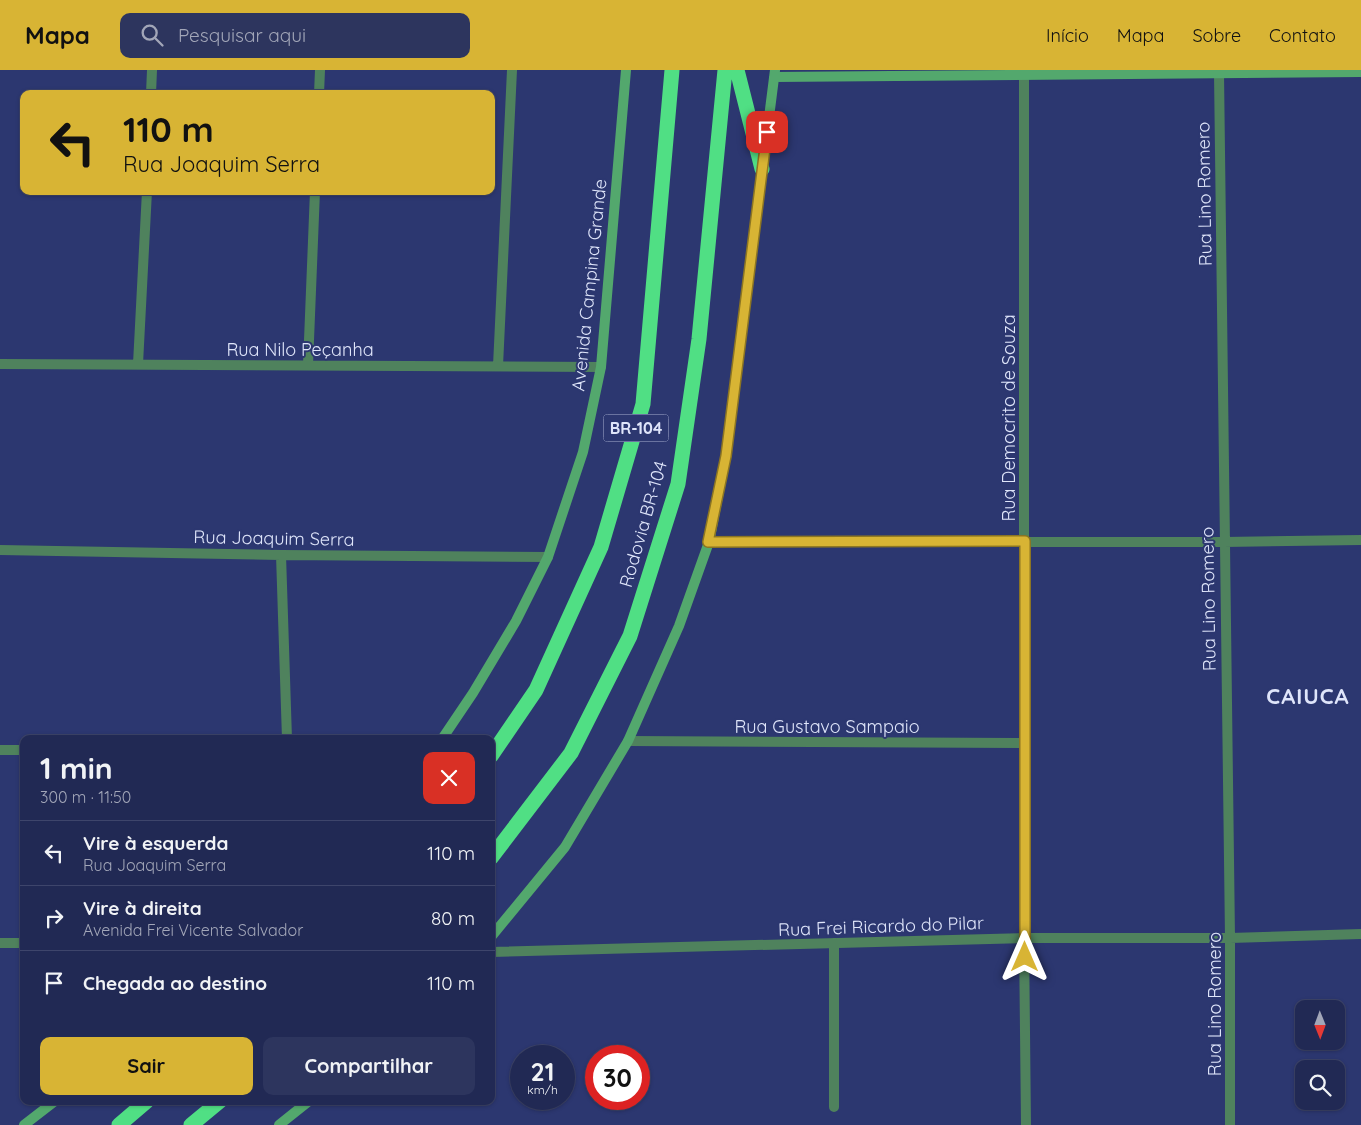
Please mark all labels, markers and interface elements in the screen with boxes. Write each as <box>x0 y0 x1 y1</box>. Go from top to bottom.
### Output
search box <box>120 13 470 58</box>
text: Mapa <box>25 20 90 50</box>
icon: search <box>138 21 166 49</box>
text: Pesquisar aqui <box>178 23 306 47</box>
text: Início <box>1046 24 1089 47</box>
text: Mapa <box>1117 24 1164 47</box>
text: Sobre <box>1192 24 1241 47</box>
text: Contato <box>1269 24 1336 47</box>
text: 110 m <box>123 107 214 151</box>
icon: left <box>40 110 105 175</box>
pin <box>746 111 788 153</box>
icon: arrive <box>753 118 781 146</box>
street label: Rua Lino Romero <box>1191 122 1217 266</box>
text: Rua Joaquim Serra <box>123 150 320 178</box>
street label: Avenida Campina Grande <box>566 178 612 392</box>
street label: Rua Democrito de Souza <box>997 314 1020 522</box>
street label: Rua Nilo Peçanha <box>226 338 374 361</box>
road number: BR-104 <box>604 414 668 442</box>
street label: Rodovia BR-104 <box>614 458 672 590</box>
street label: Rua Joaquim Serra <box>193 525 355 551</box>
street label: Rua Lino Romero <box>1195 527 1221 671</box>
district label: CAIUCA <box>1266 682 1350 710</box>
street label: Rua Gustavo Sampaio <box>734 715 920 738</box>
text: 1 min <box>40 749 113 787</box>
button: close <box>423 752 475 804</box>
text: 300 m · 11:50 <box>40 787 131 807</box>
text: Vire à esquerda <box>83 831 228 855</box>
icon: left <box>40 839 68 867</box>
text: 110 m <box>427 841 475 865</box>
text: Rua Joaquim Serra <box>83 855 226 875</box>
text: Vire à direita <box>83 896 202 920</box>
icon: right <box>40 904 68 932</box>
text: 80 m <box>431 906 475 930</box>
street label: Rua Frei Ricardo do Pilar <box>778 911 984 941</box>
text: Avenida Frei Vicente Salvador <box>83 920 303 940</box>
position arrow <box>998 930 1050 982</box>
street label: Rua Lino Romero <box>1203 932 1226 1076</box>
icon: arrive <box>40 969 68 997</box>
text: Chegada ao destino <box>83 971 267 995</box>
text: 110 m <box>427 971 475 995</box>
north arrow <box>1295 1000 1345 1050</box>
map controls <box>1295 1000 1345 1110</box>
button: Sair <box>40 1037 253 1095</box>
button: Compartilhar <box>263 1037 475 1095</box>
speed limit sign: 30 <box>585 1045 650 1110</box>
text: 21 <box>531 1056 554 1087</box>
button: search <box>1295 1060 1345 1110</box>
text: km/h <box>527 1082 558 1097</box>

